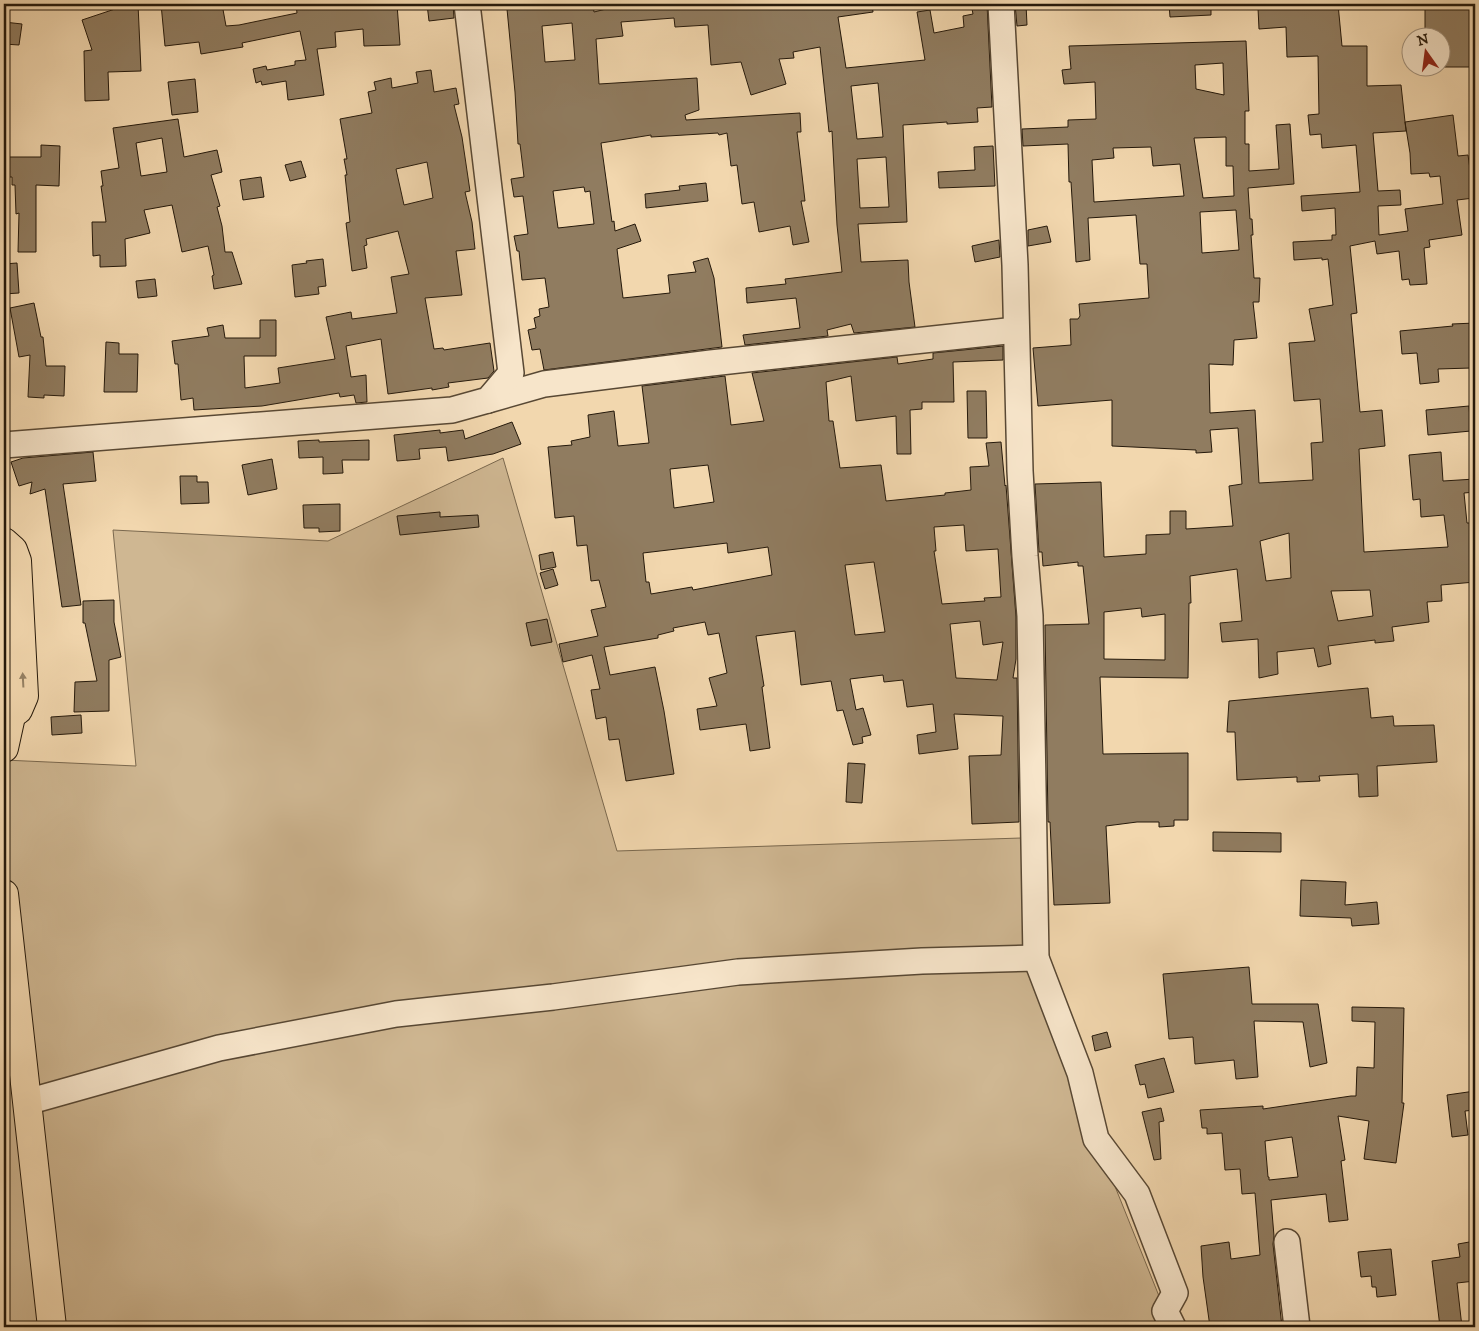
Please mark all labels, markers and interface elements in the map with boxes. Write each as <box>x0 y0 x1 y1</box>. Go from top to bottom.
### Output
north arrow <box>1402 28 1452 78</box>
text: N <box>1415 30 1431 50</box>
one-way arrow <box>19 672 27 688</box>

